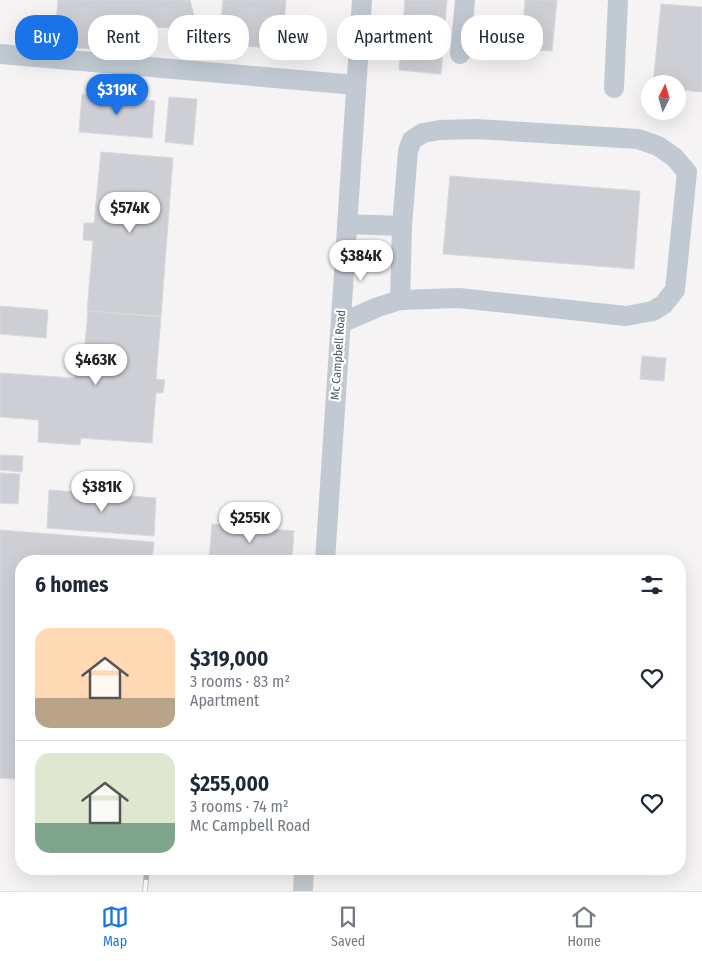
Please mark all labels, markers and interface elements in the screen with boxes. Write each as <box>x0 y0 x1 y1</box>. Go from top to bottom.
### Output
chip: Buy <box>15 15 78 60</box>
chip: Rent <box>88 15 158 60</box>
chip: Filters <box>168 15 249 60</box>
chip: New <box>259 15 327 60</box>
chip: Apartment <box>337 15 451 60</box>
chip: House <box>461 15 543 60</box>
pin: $319K <box>82 74 152 116</box>
north arrow <box>641 75 686 120</box>
map controls <box>641 75 686 120</box>
text: $319K <box>97 80 137 99</box>
pin: $574K <box>95 192 165 234</box>
text: $574K <box>110 198 150 217</box>
pin: $384K <box>326 240 396 282</box>
text: $384K <box>340 246 382 265</box>
street label: Mc Campbell Road <box>328 309 348 401</box>
pin: $463K <box>61 344 131 386</box>
text: $463K <box>75 350 117 369</box>
pin: $381K <box>67 470 137 513</box>
text: $381K <box>82 477 122 496</box>
pin: $255K <box>215 502 285 544</box>
text: $255K <box>230 508 270 527</box>
icon: filters <box>638 571 666 599</box>
text: 6 homes <box>35 572 108 598</box>
text: $319,000 <box>190 646 269 672</box>
icon: home <box>75 648 135 708</box>
icon: heart <box>638 664 666 692</box>
text: 3 rooms · 83 m² <box>190 672 290 691</box>
text: Apartment <box>190 691 259 710</box>
text: $255,000 <box>190 771 269 797</box>
icon: home <box>75 773 135 833</box>
icon: heart <box>638 789 666 817</box>
text: 3 rooms · 74 m² <box>190 797 288 816</box>
text: Mc Campbell Road <box>190 816 310 835</box>
tab: Map <box>101 903 129 950</box>
tab: Saved <box>331 903 365 950</box>
tab: Home <box>567 903 601 950</box>

